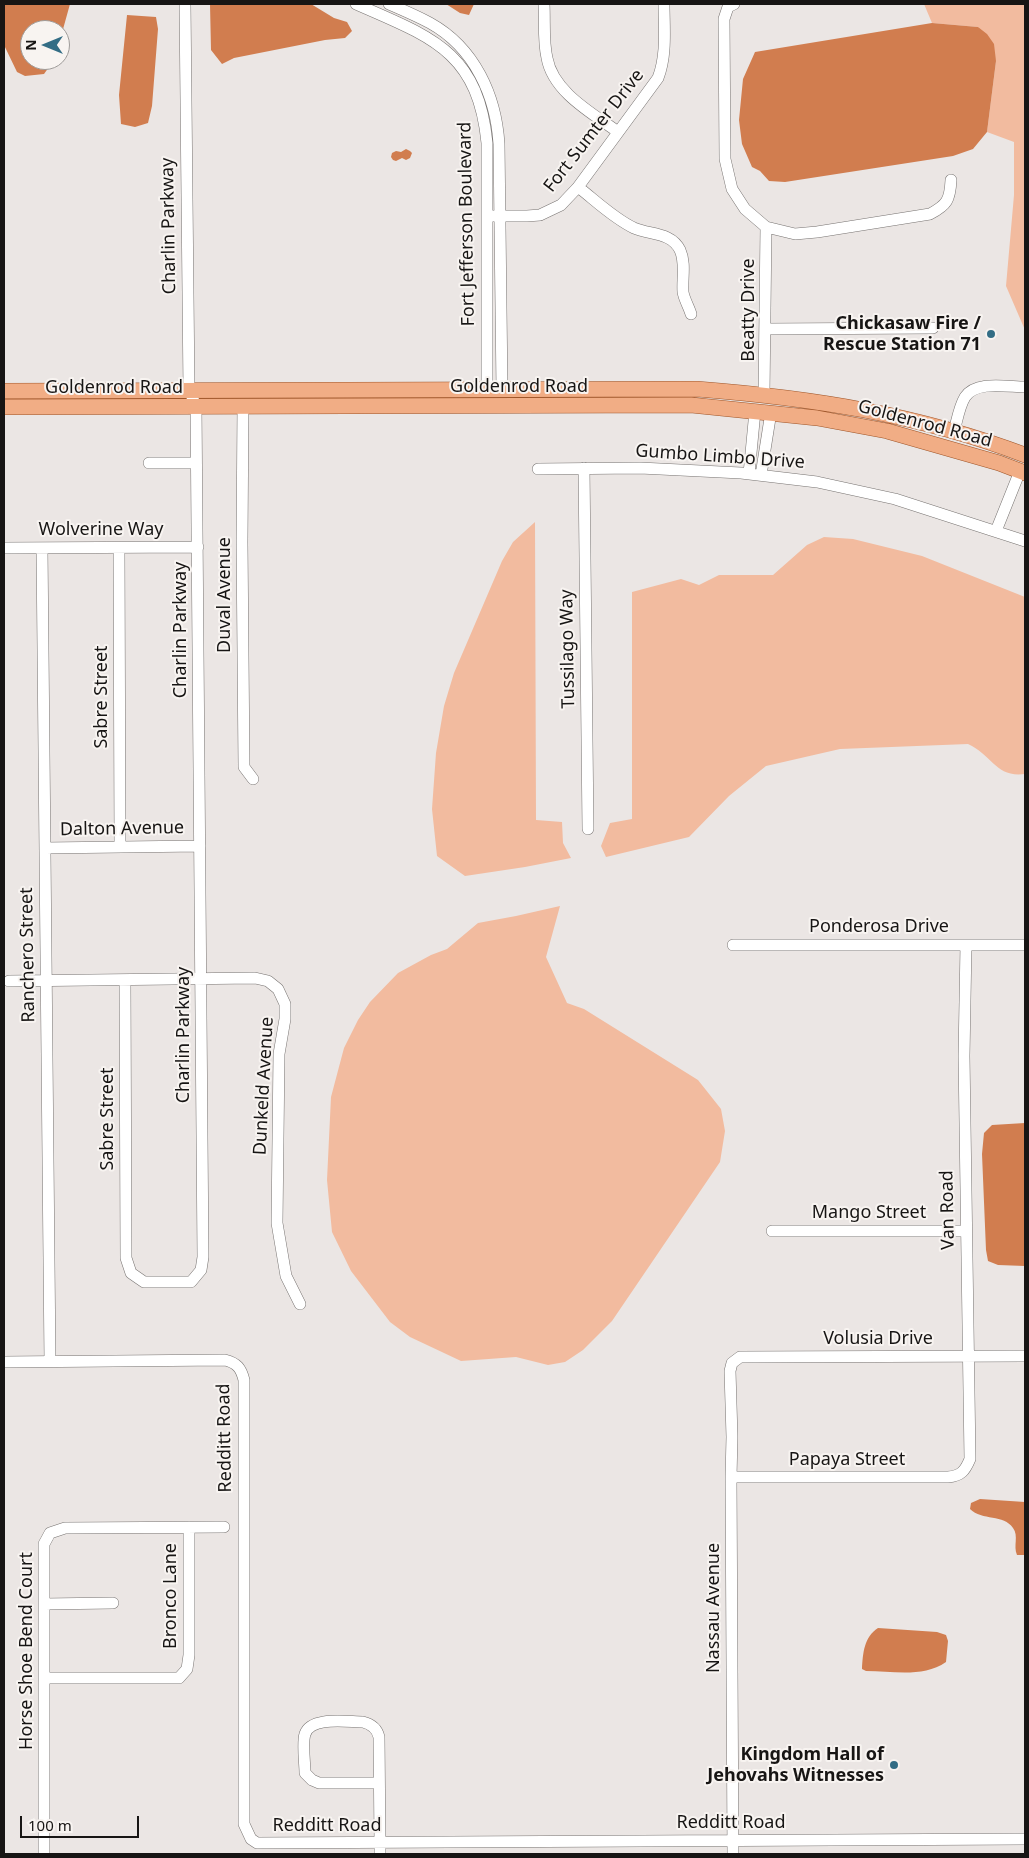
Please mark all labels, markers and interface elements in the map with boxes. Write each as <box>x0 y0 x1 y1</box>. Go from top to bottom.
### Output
north arrow <box>20 20 70 70</box>
text: N <box>21 39 40 51</box>
street label: Fort Sumter Drive <box>539 65 649 197</box>
street label: Fort Jefferson Boulevard <box>454 121 480 327</box>
street label: Charlin Parkway <box>157 158 181 294</box>
street label: Beatty Drive <box>738 258 760 362</box>
place label: Chickasaw Fire / Rescue Station 71 <box>823 313 981 356</box>
marker: Chickasaw Fire / Rescue Station 71 <box>985 328 997 340</box>
street label: Goldenrod Road <box>450 376 588 398</box>
street label: Goldenrod Road <box>45 377 183 399</box>
street label: Goldenrod Road <box>856 396 994 452</box>
street label: Gumbo Limbo Drive <box>635 440 805 474</box>
street label: Wolverine Way <box>39 519 163 541</box>
street label: Duval Avenue <box>214 537 236 653</box>
street label: Charlin Parkway <box>170 562 192 698</box>
street label: Tussilago Way <box>556 589 580 709</box>
street label: Sabre Street <box>91 645 113 749</box>
street label: Dalton Avenue <box>60 817 184 841</box>
street label: Ranchero Street <box>16 887 40 1023</box>
street label: Ponderosa Drive <box>809 916 949 938</box>
street label: Charlin Parkway <box>173 967 195 1103</box>
street label: Dunkeld Avenue <box>250 1016 278 1156</box>
street label: Sabre Street <box>97 1067 119 1171</box>
street label: Van Road <box>937 1170 959 1250</box>
street label: Mango Street <box>812 1202 926 1224</box>
street label: Volusia Drive <box>823 1328 933 1350</box>
street label: Redditt Road <box>213 1383 237 1493</box>
street label: Papaya Street <box>789 1449 905 1471</box>
street label: Bronco Lane <box>160 1543 182 1649</box>
street label: Nassau Avenue <box>703 1543 725 1673</box>
street label: Horse Shoe Bend Court <box>16 1552 38 1750</box>
place label: Kingdom Hall of Jehovahs Witnesses <box>707 1744 884 1786</box>
marker: Kingdom Hall of Jehovahs Witnesses <box>888 1759 900 1771</box>
scale bar <box>22 1806 141 1838</box>
street label: Redditt Road <box>676 1812 786 1834</box>
text: 100 m <box>28 1815 72 1835</box>
street label: Redditt Road <box>272 1815 382 1837</box>

